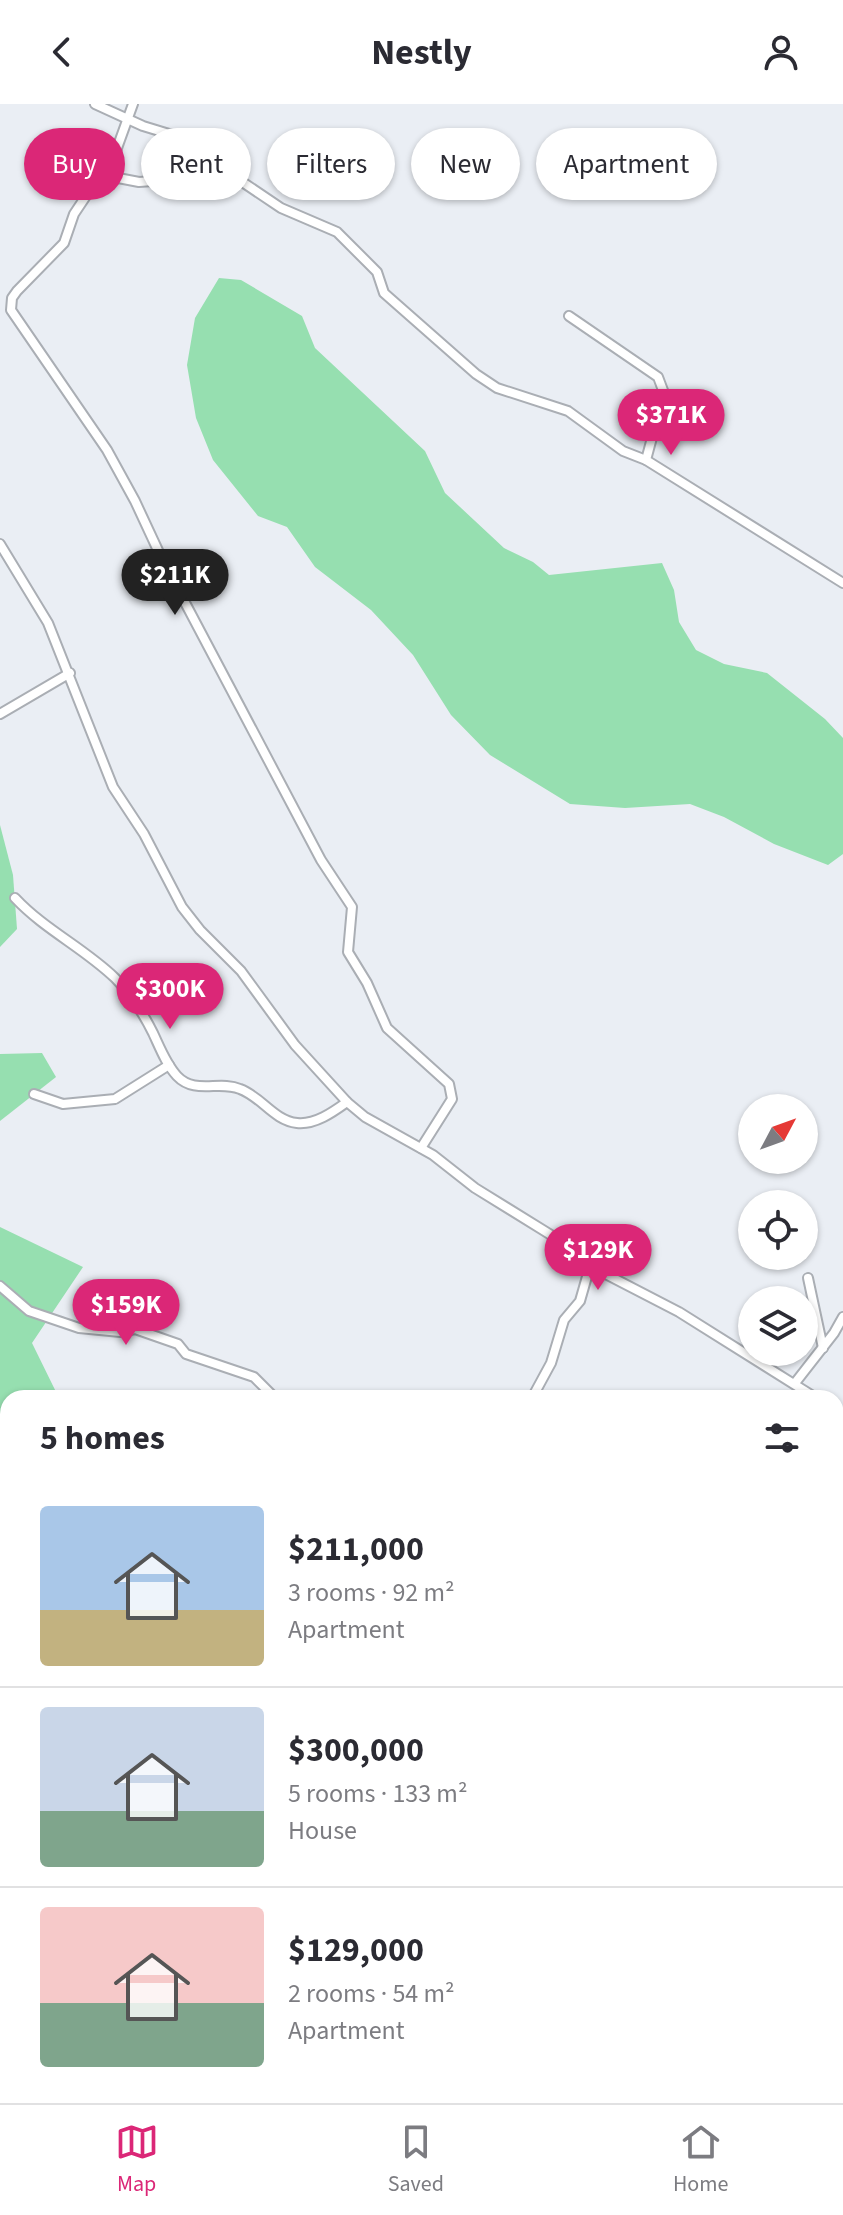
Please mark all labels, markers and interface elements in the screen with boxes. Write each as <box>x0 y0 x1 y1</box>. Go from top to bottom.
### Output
text: Nestly <box>371 27 472 78</box>
icon: back <box>40 30 84 74</box>
icon: person <box>759 30 803 74</box>
chip: Buy <box>24 128 125 200</box>
chip: Rent <box>141 128 251 200</box>
chip: Filters <box>267 128 395 200</box>
chip: New <box>411 128 520 200</box>
chip: Apartment <box>536 128 717 200</box>
pin: $371K <box>615 389 727 457</box>
text: $371K <box>636 396 706 433</box>
pin: $211K <box>119 549 231 617</box>
text: $211K <box>140 556 210 593</box>
pin: $300K <box>114 963 226 1031</box>
text: $300K <box>135 970 205 1007</box>
north arrow <box>738 1094 818 1174</box>
map controls <box>738 1094 818 1366</box>
button: locate <box>738 1190 818 1270</box>
pin: $129K <box>542 1224 654 1292</box>
text: $129K <box>563 1231 633 1268</box>
pin: $159K <box>70 1279 182 1347</box>
text: $159K <box>91 1286 161 1323</box>
button: layers <box>738 1286 818 1366</box>
text: 5 homes <box>40 1414 165 1463</box>
icon: filters <box>760 1416 804 1460</box>
text: $211,000 <box>288 1525 424 1574</box>
icon: home <box>104 1538 200 1634</box>
text: 3 rooms · 92 m² <box>288 1574 455 1611</box>
text: Apartment <box>288 1611 405 1648</box>
text: $300,000 <box>288 1726 424 1775</box>
icon: home <box>104 1739 200 1835</box>
text: 5 rooms · 133 m² <box>288 1775 467 1812</box>
text: House <box>288 1812 357 1849</box>
text: $129,000 <box>288 1926 424 1975</box>
icon: home <box>104 1939 200 2035</box>
text: 2 rooms · 54 m² <box>288 1975 455 2012</box>
text: Apartment <box>288 2012 405 2049</box>
tab: Map <box>115 2120 159 2200</box>
tab: Saved <box>388 2120 444 2200</box>
tab: Home <box>673 2120 728 2200</box>

